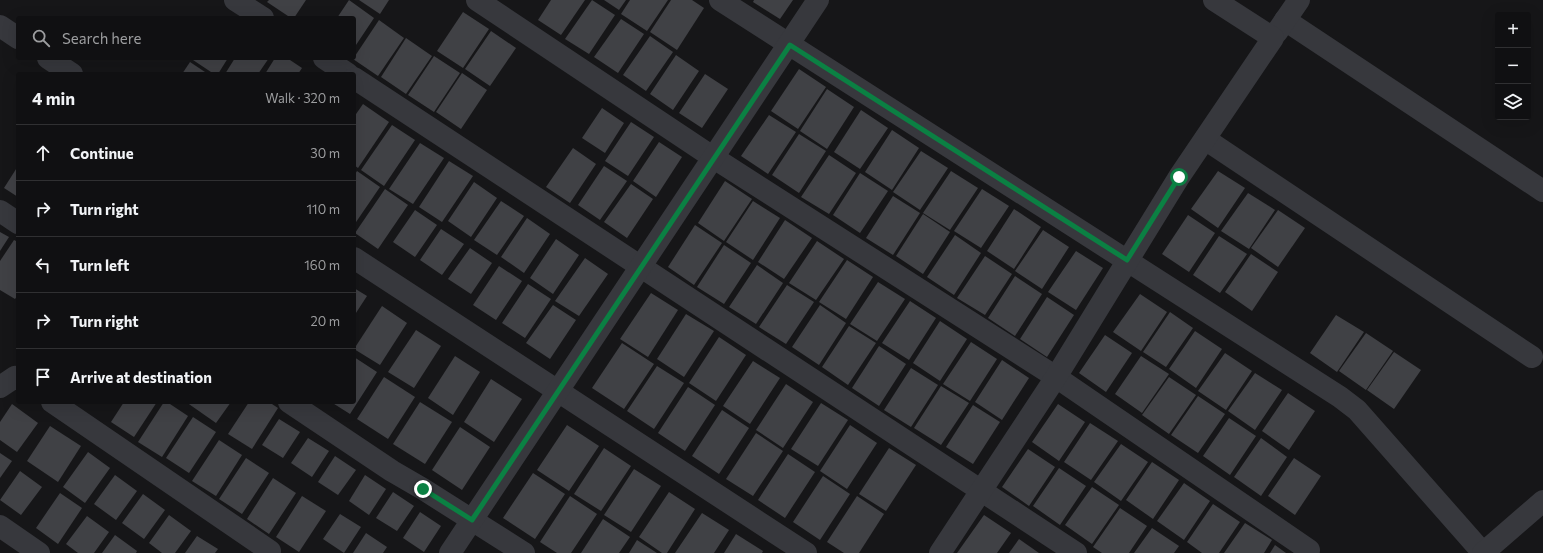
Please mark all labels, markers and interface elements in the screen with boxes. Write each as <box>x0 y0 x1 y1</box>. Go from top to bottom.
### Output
map controls <box>1495 12 1531 120</box>
button: + <box>1495 12 1531 48</box>
search box <box>16 16 356 60</box>
icon: search <box>30 27 52 49</box>
text: Search here <box>62 29 141 47</box>
button: − <box>1495 48 1531 84</box>
button: layers <box>1495 84 1531 120</box>
text: 4 min <box>32 88 75 109</box>
text: Walk · 320 m <box>265 90 340 106</box>
icon: ahead <box>32 142 54 164</box>
text: Continue <box>70 144 134 162</box>
text: 30 m <box>310 145 340 161</box>
route start <box>1170 168 1188 186</box>
icon: right <box>32 198 54 220</box>
text: Turn right <box>70 200 139 218</box>
text: 110 m <box>307 201 340 217</box>
icon: left <box>32 254 54 276</box>
text: Turn left <box>70 256 129 274</box>
text: 160 m <box>304 257 340 273</box>
icon: right <box>32 310 54 332</box>
text: Turn right <box>70 312 139 330</box>
text: 20 m <box>311 313 340 329</box>
icon: arrive <box>32 366 54 388</box>
text: Arrive at destination <box>70 368 212 386</box>
route end <box>414 480 432 498</box>

